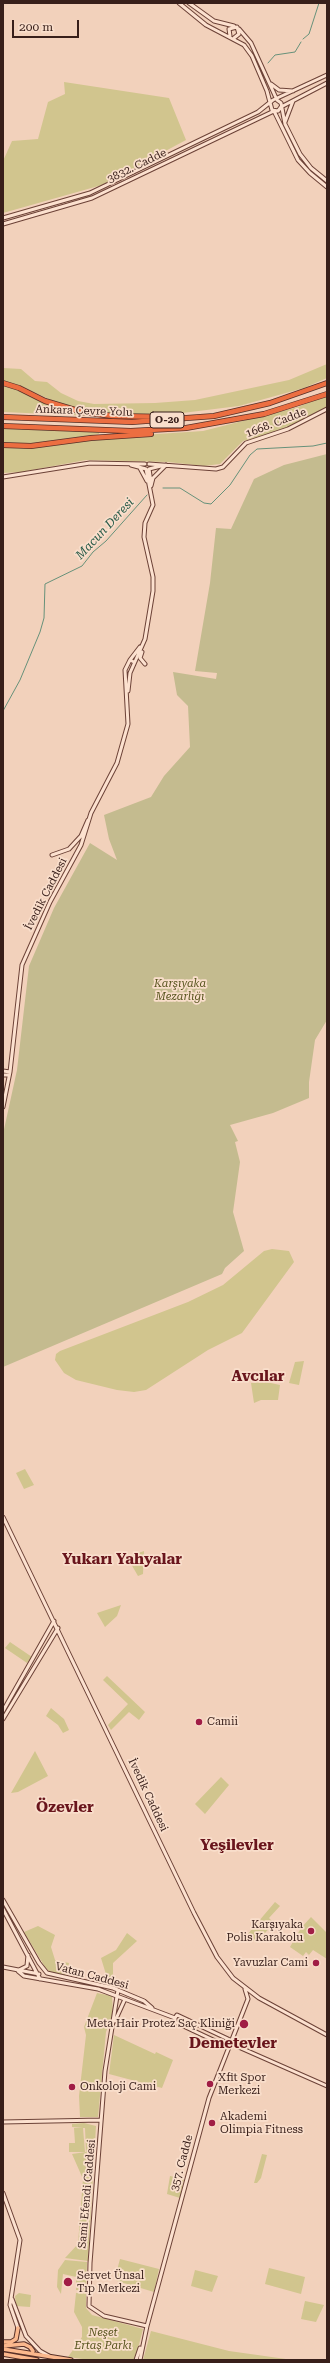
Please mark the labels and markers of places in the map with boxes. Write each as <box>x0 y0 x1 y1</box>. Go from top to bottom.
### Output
place label: Camii <box>207 1715 238 1729</box>
marker: Camii <box>194 1717 204 1727</box>
place label: Karşıyaka Polis Karakolu <box>227 1918 303 1944</box>
marker: Karşıyaka Polis Karakolu <box>306 1926 316 1936</box>
place label: Yavuzlar Cami <box>233 1956 308 1970</box>
marker: Yavuzlar Cami <box>311 1958 321 1968</box>
place label: Meta Hair Protez Saç Kliniği <box>87 2017 235 2031</box>
marker: Meta Hair Protez Saç Kliniği <box>238 2018 250 2030</box>
place label: Xfit Spor Merkezi <box>218 2071 266 2097</box>
marker: Xfit Spor Merkezi <box>205 2079 215 2089</box>
place label: Onkoloji Cami <box>80 2080 156 2094</box>
marker: Onkoloji Cami <box>67 2082 77 2092</box>
place label: Akademi Olimpia Fitness <box>220 2110 303 2136</box>
marker: Akademi Olimpia Fitness <box>207 2118 217 2128</box>
place label: Servet Ünsal Tıp Merkezi <box>77 2269 144 2295</box>
marker: Servet Ünsal Tıp Merkezi <box>62 2276 74 2288</box>

